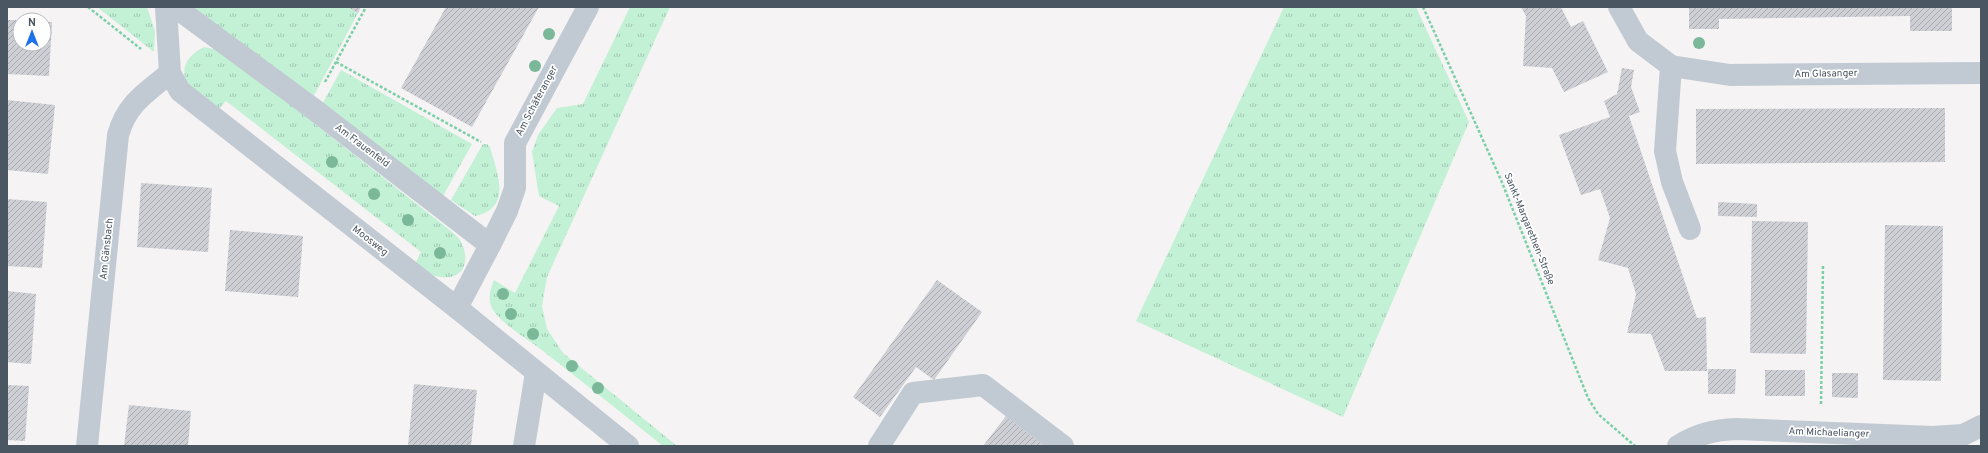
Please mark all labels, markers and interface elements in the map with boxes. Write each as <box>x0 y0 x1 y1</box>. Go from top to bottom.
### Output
north arrow <box>12 12 52 52</box>
text: N <box>28 16 36 30</box>
street label: Am Schäferanger <box>513 64 561 138</box>
street label: Am Glasanger <box>1794 67 1858 81</box>
street label: Am Frauenfeld <box>332 121 392 171</box>
street label: Sankt-Margarethen-Straße <box>1501 171 1557 287</box>
street label: Am Gänsbach <box>97 218 117 280</box>
street label: Moosweg <box>349 223 391 259</box>
street label: Am Michaelianger <box>1788 425 1870 441</box>

